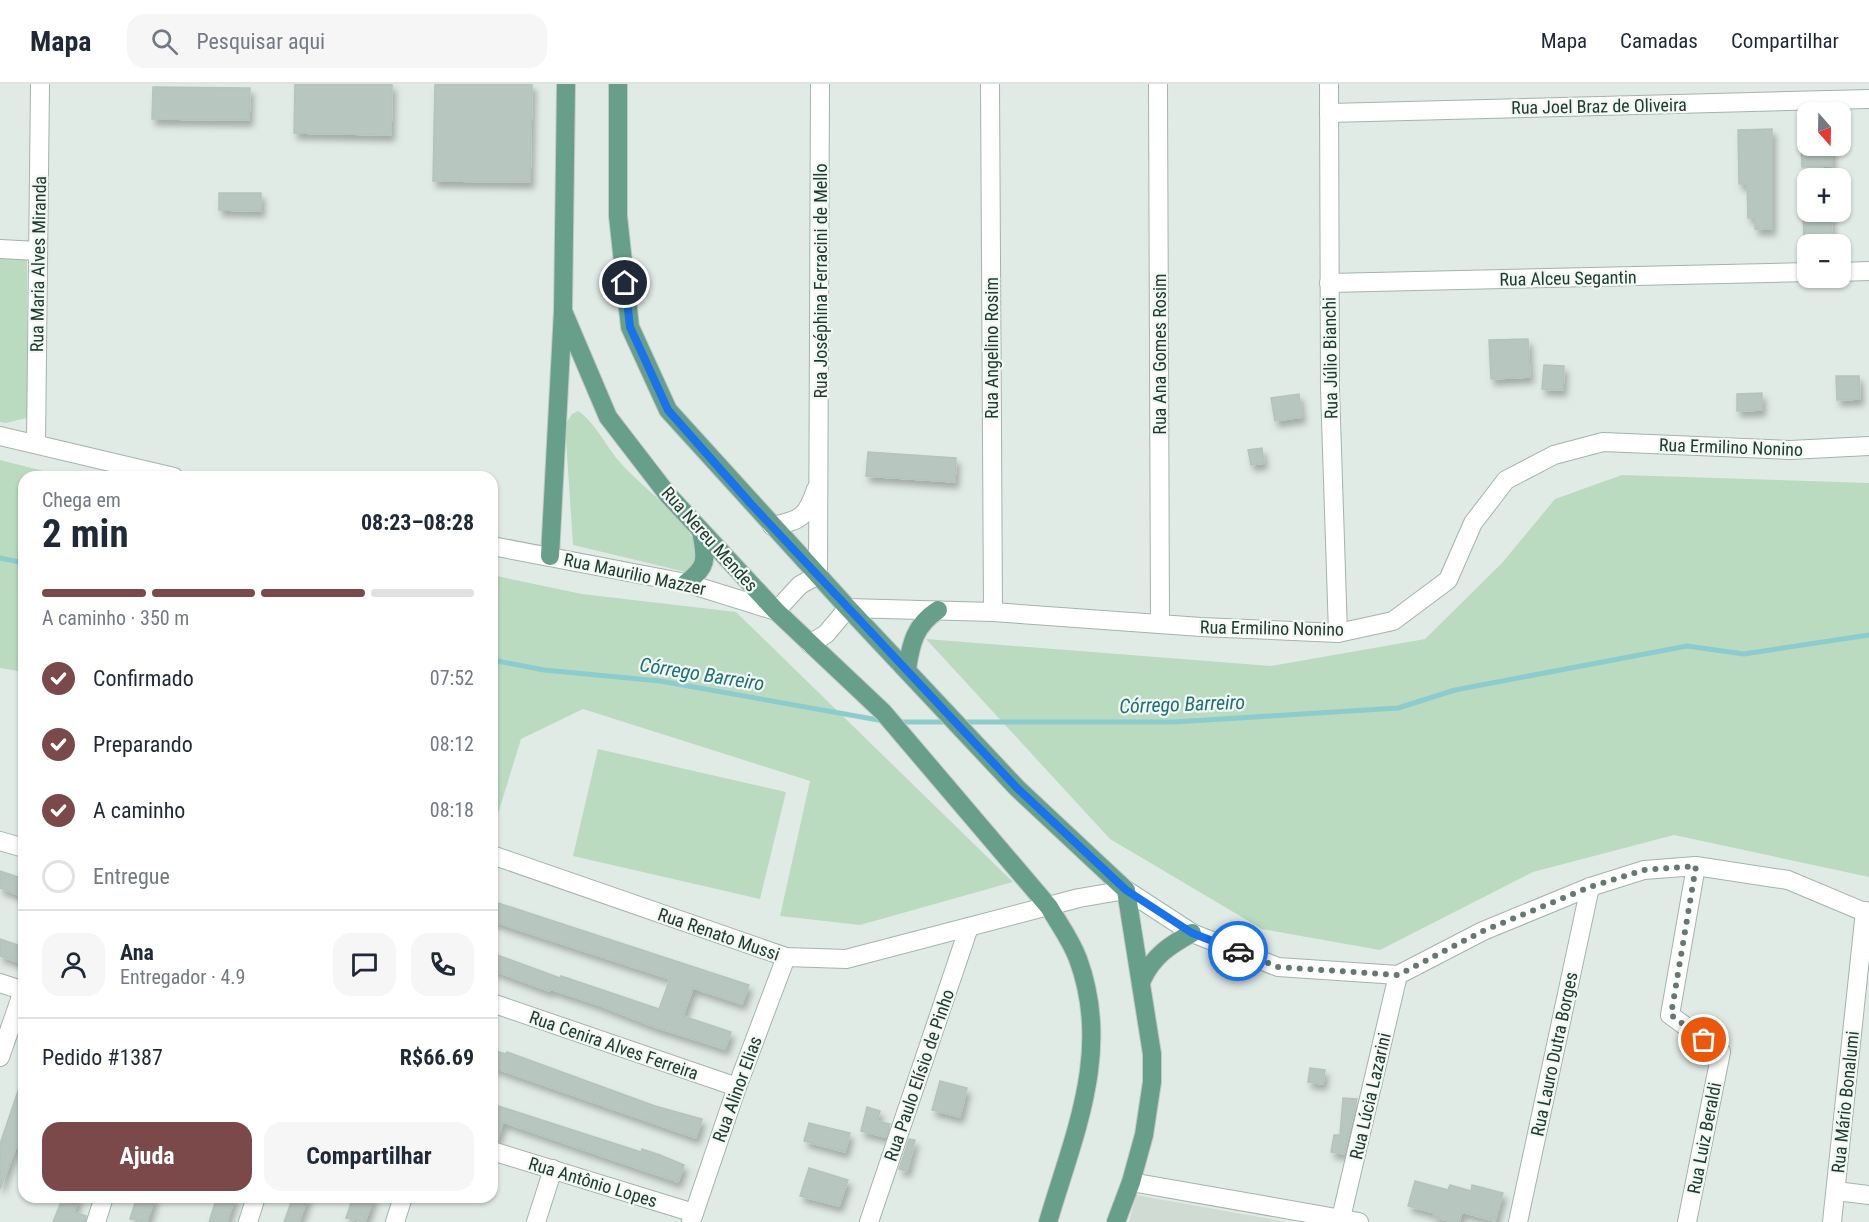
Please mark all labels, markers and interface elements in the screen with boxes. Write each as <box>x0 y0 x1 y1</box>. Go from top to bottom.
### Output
search box <box>127 14 547 68</box>
text: Mapa <box>30 25 91 58</box>
icon: search <box>148 25 181 58</box>
text: Pesquisar aqui <box>196 29 325 54</box>
text: Mapa <box>1541 29 1587 53</box>
text: Camadas <box>1620 29 1698 53</box>
text: Compartilhar <box>1731 29 1839 53</box>
street label: Rua Joel Braz de Oliveira <box>1511 94 1687 118</box>
north arrow <box>1797 102 1851 156</box>
map controls <box>1797 102 1851 288</box>
street label: Rua Joséphina Ferracini de Mello <box>810 164 831 398</box>
button: + <box>1797 168 1851 222</box>
street label: Rua Maria Alves Miranda <box>26 176 50 352</box>
button: − <box>1797 234 1851 288</box>
pin <box>599 257 650 308</box>
icon: home <box>608 266 641 299</box>
street label: Rua Alceu Segantin <box>1499 266 1637 290</box>
street label: Rua Ana Gomes Rosim <box>1149 273 1170 435</box>
street label: Rua Angelino Rosim <box>981 277 1002 419</box>
street label: Rua Júlio Bianchi <box>1318 297 1342 419</box>
street label: Rua Ermilino Nonino <box>1659 434 1803 460</box>
street label: Rua Nereu Mendes <box>658 482 762 596</box>
text: Chega em <box>42 488 121 512</box>
text: 08:23–08:28 <box>361 510 474 535</box>
text: 2 min <box>42 511 129 557</box>
street label: Rua Maurilio Mazzer <box>562 549 708 599</box>
text: A caminho · 350 m <box>42 606 189 630</box>
street label: Rua Ermilino Nonino <box>1200 616 1344 640</box>
water label: Córrego Barreiro <box>638 652 766 696</box>
icon: check <box>42 662 75 695</box>
text: Confirmado <box>93 666 194 691</box>
text: 07:52 <box>430 666 474 690</box>
water label: Córrego Barreiro <box>1119 690 1245 718</box>
icon: check <box>42 728 75 761</box>
text: Preparando <box>93 732 193 757</box>
text: 08:12 <box>430 732 474 756</box>
icon: check <box>42 794 75 827</box>
text: A caminho <box>93 798 185 823</box>
text: 08:18 <box>430 798 474 822</box>
text: Entregue <box>93 864 170 889</box>
street label: Rua Renato Mussi <box>655 903 783 965</box>
courier <box>1208 921 1268 981</box>
button: person <box>42 933 105 996</box>
button: chat <box>333 933 396 996</box>
button: phone <box>411 933 474 996</box>
icon: car <box>1222 935 1255 968</box>
text: Ana <box>120 940 154 965</box>
text: Entregador · 4.9 <box>120 965 245 989</box>
street label: Rua Lauro Dutra Borges <box>1526 970 1582 1138</box>
street label: Rua Paulo Elísio de Pinho <box>880 986 958 1164</box>
street label: Rua Cenira Alves Ferreira <box>527 1006 701 1084</box>
pin <box>1678 1014 1729 1065</box>
icon: bag <box>1687 1023 1720 1056</box>
street label: Rua Mário Bonalumi <box>1827 1030 1863 1174</box>
street label: Rua Lúcia Lazarini <box>1345 1031 1395 1161</box>
street label: Rua Alinor Elias <box>708 1033 766 1145</box>
text: Pedido #1387 <box>42 1045 163 1070</box>
text: R$66.69 <box>400 1045 474 1070</box>
street label: Rua Luiz Beraldi <box>1683 1080 1725 1196</box>
button: Ajuda <box>42 1122 252 1191</box>
button: Compartilhar <box>264 1122 474 1191</box>
street label: Rua Antônio Lopes <box>526 1152 660 1212</box>

